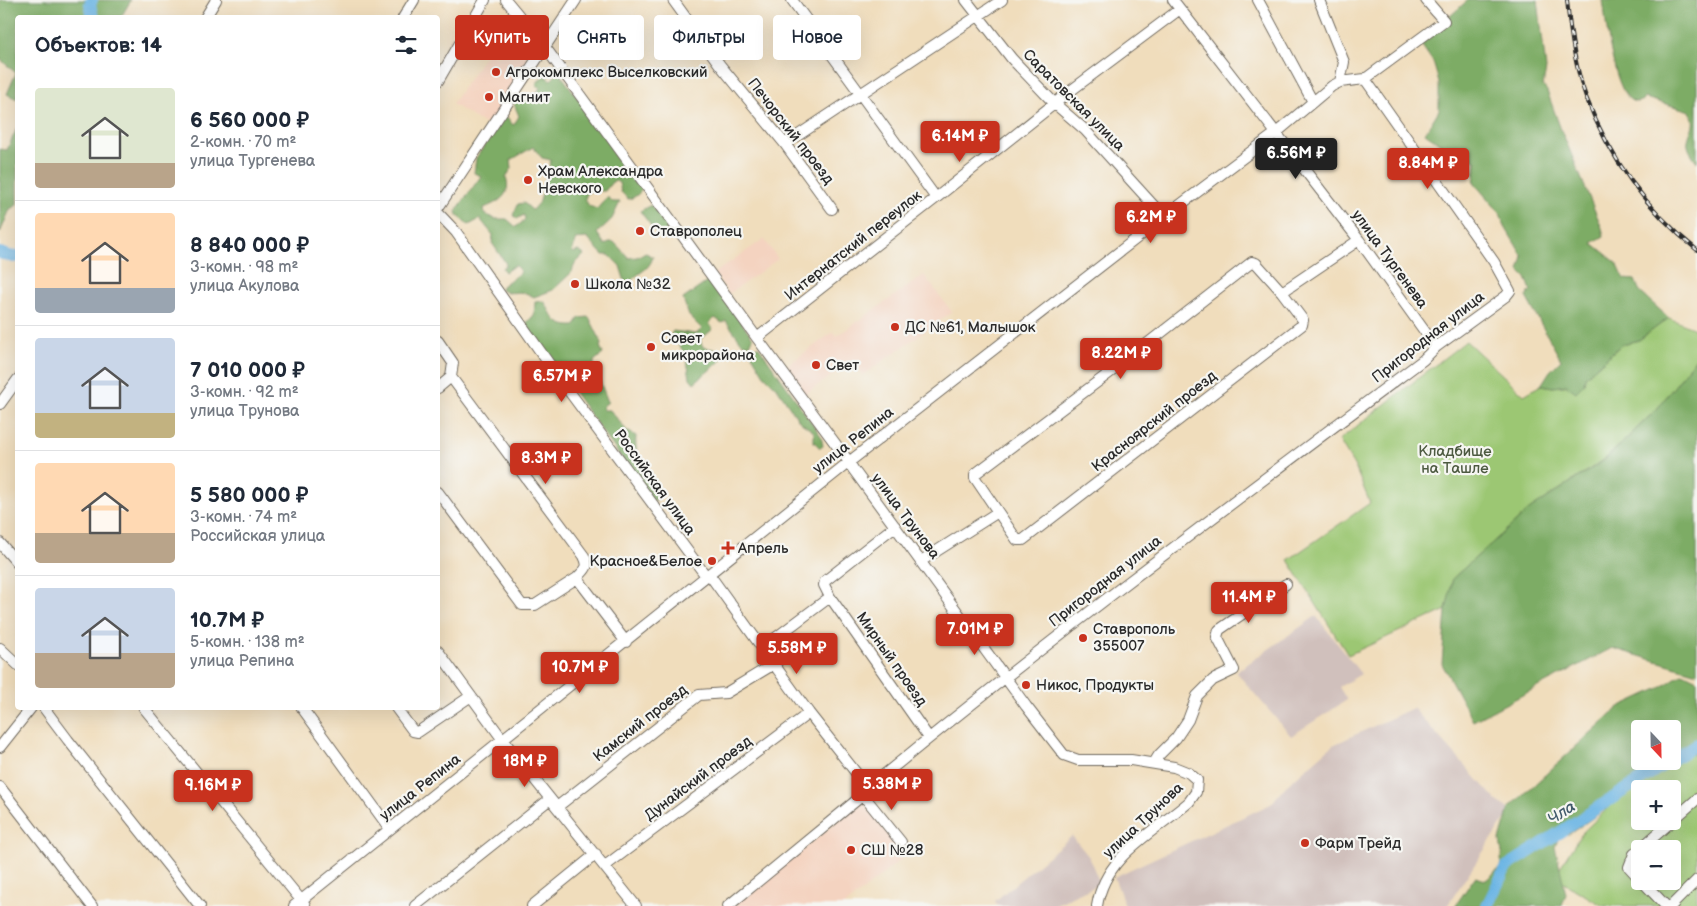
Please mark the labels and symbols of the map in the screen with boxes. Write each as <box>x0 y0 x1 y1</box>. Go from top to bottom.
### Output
street label: Саратовская улица <box>1019 45 1129 155</box>
place label: Агрокомплекс Выселковский <box>505 63 708 82</box>
marker: Агрокомплекс Выселковский <box>490 66 502 78</box>
street label: Печорский проезд <box>743 74 838 188</box>
place label: Магнит <box>499 88 550 107</box>
marker: Магнит <box>483 91 495 103</box>
pin: 6.14M ₽ <box>914 120 1006 163</box>
pin: 6.56M ₽ <box>1250 138 1342 180</box>
pin: 8.84M ₽ <box>1382 148 1474 190</box>
place label: Храм Александра Невского <box>538 162 663 198</box>
marker: Храм Александра Невского <box>522 174 534 186</box>
street label: Интернатский переулок <box>781 186 926 305</box>
pin: 6.2M ₽ <box>1110 202 1192 244</box>
street label: улица Тургенева <box>1347 206 1432 312</box>
place label: Ставрополец <box>650 222 742 241</box>
marker: Ставрополец <box>634 225 646 237</box>
place label: Школа №32 <box>585 275 671 294</box>
marker: Школа №32 <box>569 278 581 290</box>
street label: Пригородная улица <box>1368 287 1488 387</box>
place label: ДС №61, Малышок <box>905 318 1036 337</box>
marker: ДС №61, Малышок <box>889 321 901 333</box>
place label: Совет микрорайона <box>661 329 755 365</box>
pin: 8.22M ₽ <box>1075 338 1167 380</box>
marker: Совет микрорайона <box>645 341 657 353</box>
place label: Свет <box>826 356 859 375</box>
marker: Свет <box>810 359 822 371</box>
pin: 6.57M ₽ <box>516 360 608 403</box>
street label: Красноярский проезд <box>1088 367 1221 476</box>
street label: улица Репина <box>809 403 898 478</box>
street label: Российская улица <box>610 425 700 539</box>
pin: 8.3M ₽ <box>505 442 587 485</box>
park label: Кладбище на Ташле <box>1418 442 1492 478</box>
street label: улица Трунова <box>867 470 944 563</box>
street label: Пригородная улица <box>1045 531 1165 631</box>
place label: Апрель <box>737 539 789 558</box>
marker: Апрель <box>722 542 734 554</box>
place label: Красное&Белое <box>590 552 702 571</box>
marker: Красное&Белое <box>706 555 718 567</box>
pin: 11.4M ₽ <box>1203 582 1295 624</box>
street label: Мирный проезд <box>852 608 931 710</box>
pin: 7.01M ₽ <box>929 614 1021 656</box>
place label: Ставрополь 355007 <box>1093 620 1176 656</box>
pin: 5.58M ₽ <box>751 632 843 675</box>
marker: Ставрополь 355007 <box>1077 632 1089 644</box>
pin: 10.7M ₽ <box>534 652 626 694</box>
place label: Никос, Продукты <box>1036 676 1154 695</box>
marker: Никос, Продукты <box>1020 679 1032 691</box>
street label: Камский проезд <box>589 681 691 766</box>
north arrow <box>1631 720 1681 770</box>
street label: Дунайский проезд <box>641 732 756 825</box>
pin: 18M ₽ <box>490 746 560 788</box>
street label: улица Репина <box>376 750 465 825</box>
pin: 5.38M ₽ <box>846 768 938 811</box>
pin: 9.16M ₽ <box>167 770 259 812</box>
street label: улица Трунова <box>1099 778 1187 862</box>
water label: Чла <box>1544 797 1579 829</box>
place label: Фарм Трейд <box>1315 834 1401 853</box>
marker: Фарм Трейд <box>1299 837 1311 849</box>
place label: СШ №28 <box>861 841 924 860</box>
marker: СШ №28 <box>845 844 857 856</box>

